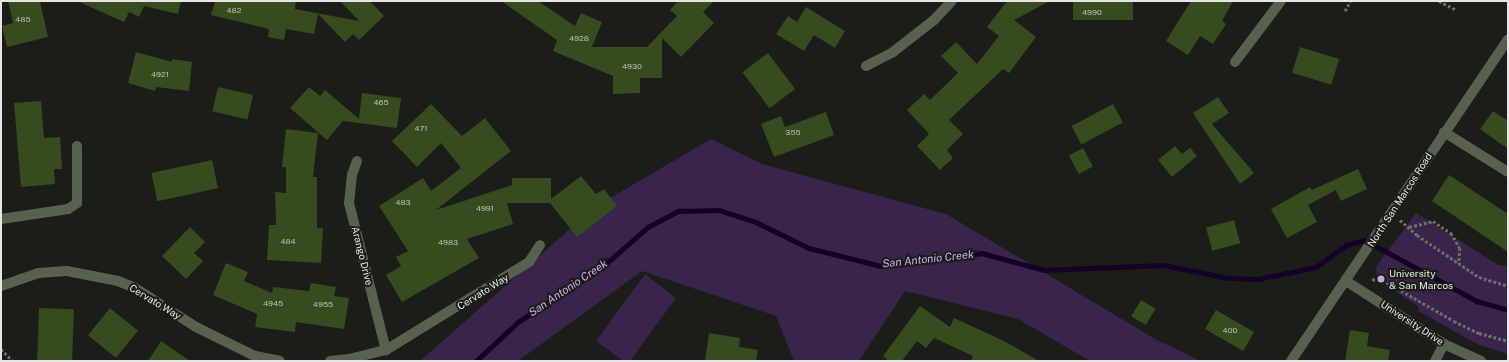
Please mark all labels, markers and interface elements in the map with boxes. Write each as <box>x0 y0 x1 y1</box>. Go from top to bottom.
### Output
house number: 482 <box>227 6 241 16</box>
house number: 4990 <box>1082 8 1102 18</box>
house number: 485 <box>15 15 31 25</box>
house number: 4928 <box>569 34 589 44</box>
house number: 4930 <box>622 62 642 72</box>
house number: 4921 <box>151 70 169 80</box>
house number: 465 <box>373 98 389 108</box>
house number: 471 <box>414 124 428 134</box>
house number: 355 <box>785 128 801 138</box>
street label: North San Marcos Road <box>1365 151 1435 249</box>
house number: 483 <box>395 198 411 208</box>
house number: 4991 <box>476 204 494 214</box>
street label: Arango Drive <box>349 225 375 287</box>
house number: 484 <box>280 237 296 247</box>
house number: 4983 <box>438 238 458 248</box>
water label: San Antonio Creek <box>882 248 974 270</box>
water label: San Antonio Creek <box>526 257 610 319</box>
place label: University & San Marcos <box>1389 267 1453 290</box>
street label: Cervato Way <box>455 271 511 313</box>
marker: University & San Marcos <box>1376 274 1386 284</box>
street label: Cervato Way <box>127 282 183 322</box>
street label: University Drive <box>1378 298 1446 348</box>
house number: 4945 <box>263 299 283 309</box>
house number: 4955 <box>313 300 333 310</box>
house number: 400 <box>1223 326 1237 336</box>

